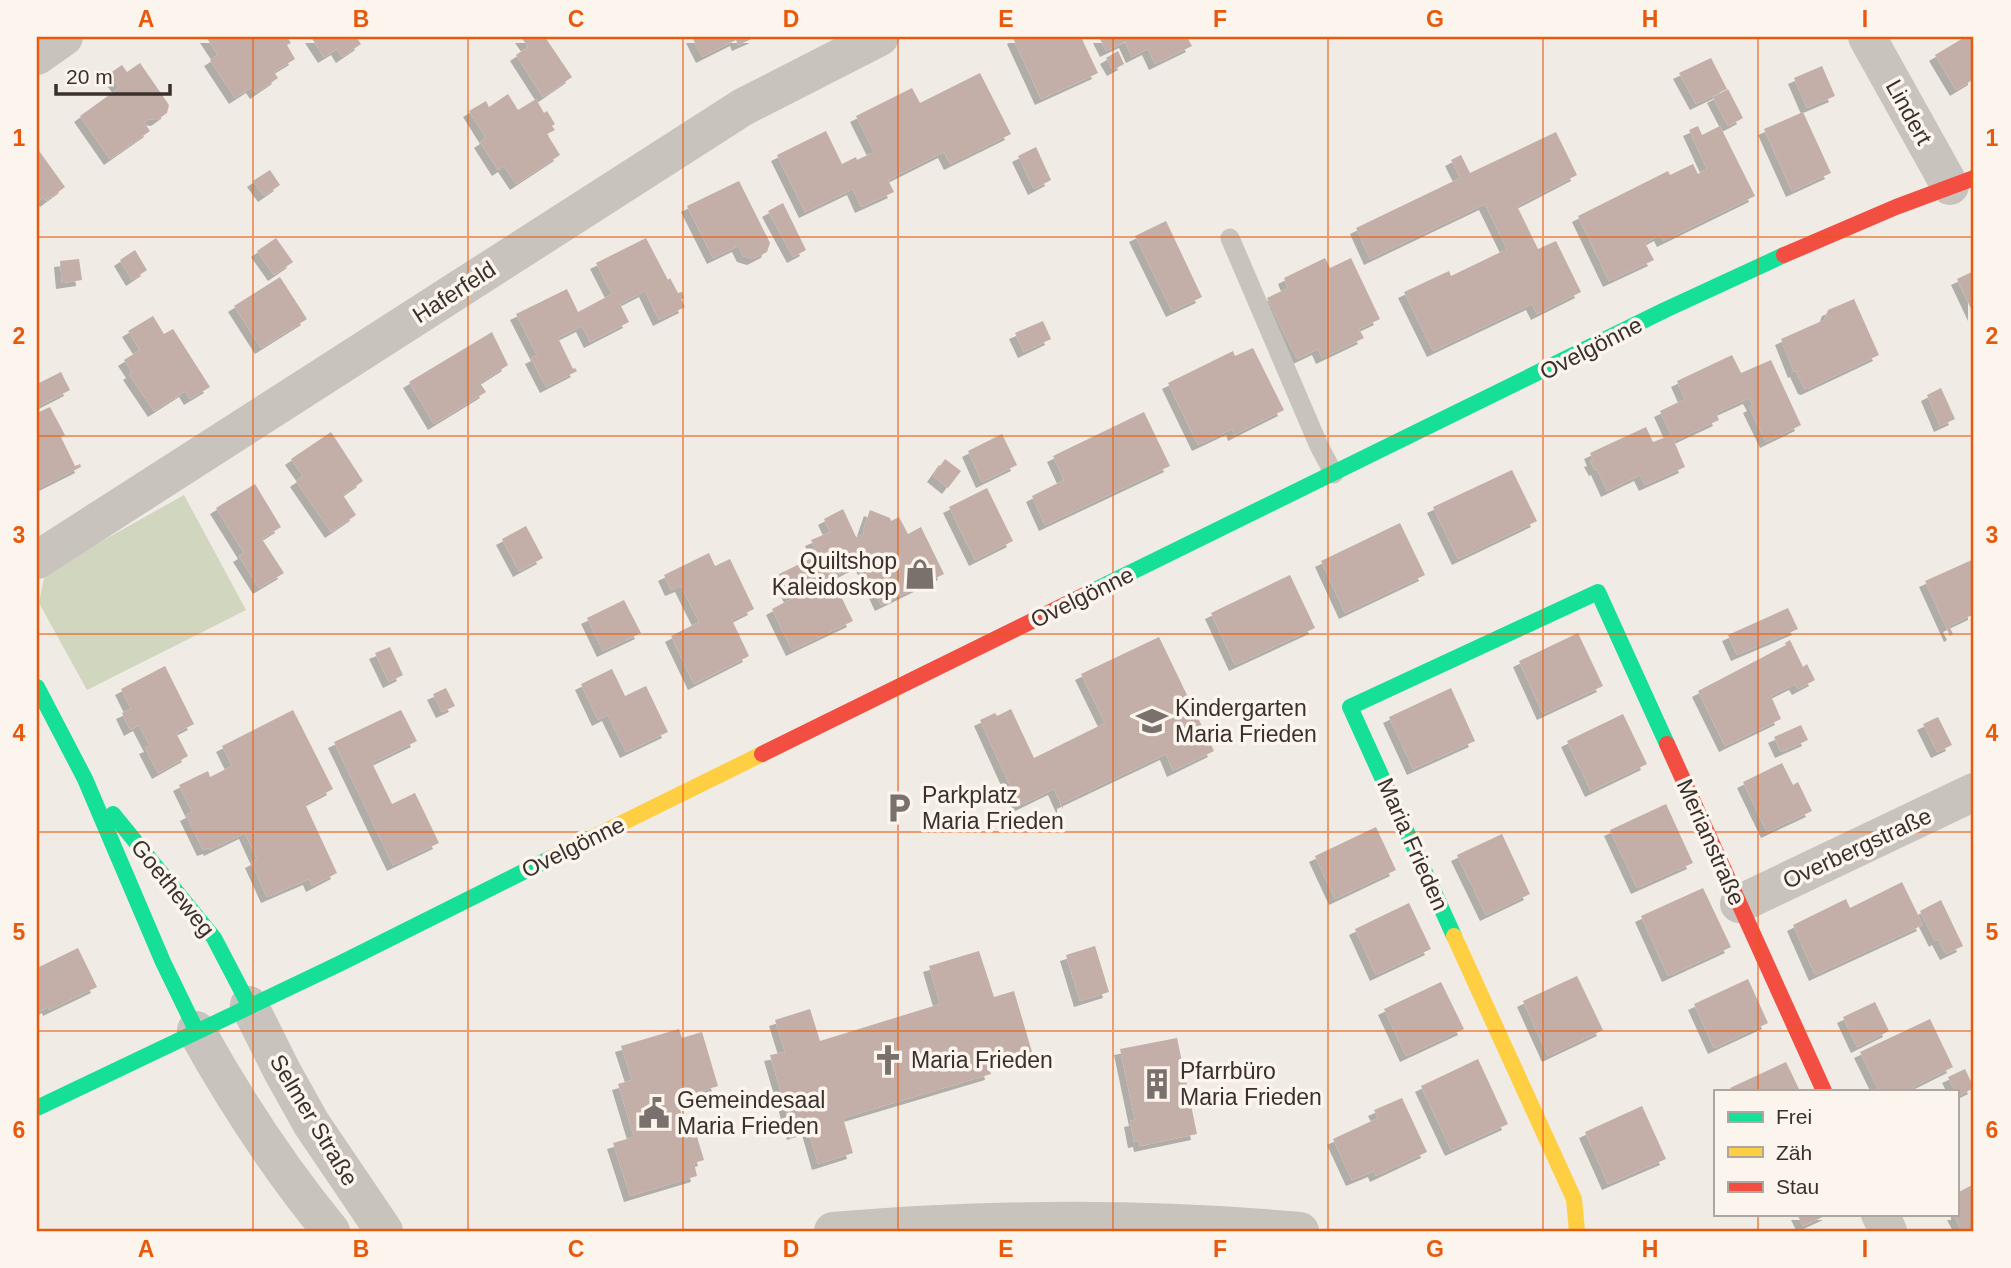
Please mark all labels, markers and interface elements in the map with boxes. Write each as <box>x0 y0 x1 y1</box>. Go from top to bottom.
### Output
text: A <box>138 6 154 32</box>
text: B <box>353 6 369 32</box>
text: C <box>568 6 584 32</box>
text: D <box>783 6 799 32</box>
text: E <box>998 6 1014 32</box>
text: F <box>1213 6 1227 32</box>
text: G <box>1426 6 1444 32</box>
text: H <box>1642 6 1658 32</box>
text: I <box>1862 6 1868 32</box>
scale bar <box>56 52 170 96</box>
text: 20 m <box>66 65 113 88</box>
street label: Lindert <box>1881 75 1938 150</box>
text: 1 <box>13 125 26 151</box>
text: 1 <box>1986 125 1999 151</box>
street label: Haferfeld <box>408 256 500 328</box>
street label: Ovelgönne <box>1536 311 1646 385</box>
text: 2 <box>13 323 25 349</box>
text: 2 <box>1986 323 1998 349</box>
text: 3 <box>13 522 25 548</box>
text: 3 <box>1986 522 1998 548</box>
place label: Quiltshop Kaleidoskop <box>772 548 897 600</box>
shop icon: Quiltshop Kaleidoskop <box>903 557 937 591</box>
street label: Ovelgönne <box>1026 561 1138 633</box>
place label: Kindergarten Maria Frieden <box>1175 695 1317 747</box>
school or university icon: Kindergarten Maria Frieden <box>1135 704 1169 738</box>
text: 4 <box>13 720 26 746</box>
text: 4 <box>1986 720 1999 746</box>
street label: Maria Frieden <box>1372 774 1454 914</box>
street label: Merianstraße <box>1672 775 1750 909</box>
place label: Parkplatz Maria Frieden <box>922 782 1064 834</box>
parking icon: Parkplatz Maria Frieden <box>882 791 916 825</box>
street label: Overbergstraße <box>1779 802 1935 894</box>
street label: Ovelgönne <box>517 811 629 883</box>
street label: Goetheweg <box>126 834 220 942</box>
text: 5 <box>13 919 26 945</box>
text: 5 <box>1986 919 1999 945</box>
church icon: Maria Frieden <box>871 1043 905 1077</box>
place label: Maria Frieden <box>911 1047 1053 1073</box>
street label: Selmer Straße <box>265 1050 363 1190</box>
place label: Pfarrbüro Maria Frieden <box>1180 1058 1322 1110</box>
building icon: Pfarrbüro Maria Frieden <box>1140 1067 1174 1101</box>
place label: Gemeindesaal Maria Frieden <box>677 1087 825 1139</box>
legend <box>1714 1090 1958 1216</box>
public building icon: Gemeindesaal Maria Frieden <box>637 1096 671 1130</box>
text: Frei <box>1776 1105 1812 1128</box>
text: 6 <box>13 1117 25 1143</box>
text: 6 <box>1986 1117 1998 1143</box>
text: Zäh <box>1776 1141 1812 1164</box>
text: Stau <box>1776 1175 1819 1198</box>
text: A <box>138 1236 154 1262</box>
text: B <box>353 1236 369 1262</box>
text: C <box>568 1236 584 1262</box>
text: D <box>783 1236 799 1262</box>
text: E <box>998 1236 1014 1262</box>
text: F <box>1213 1236 1227 1262</box>
text: G <box>1426 1236 1444 1262</box>
text: H <box>1642 1236 1658 1262</box>
text: I <box>1862 1236 1868 1262</box>

